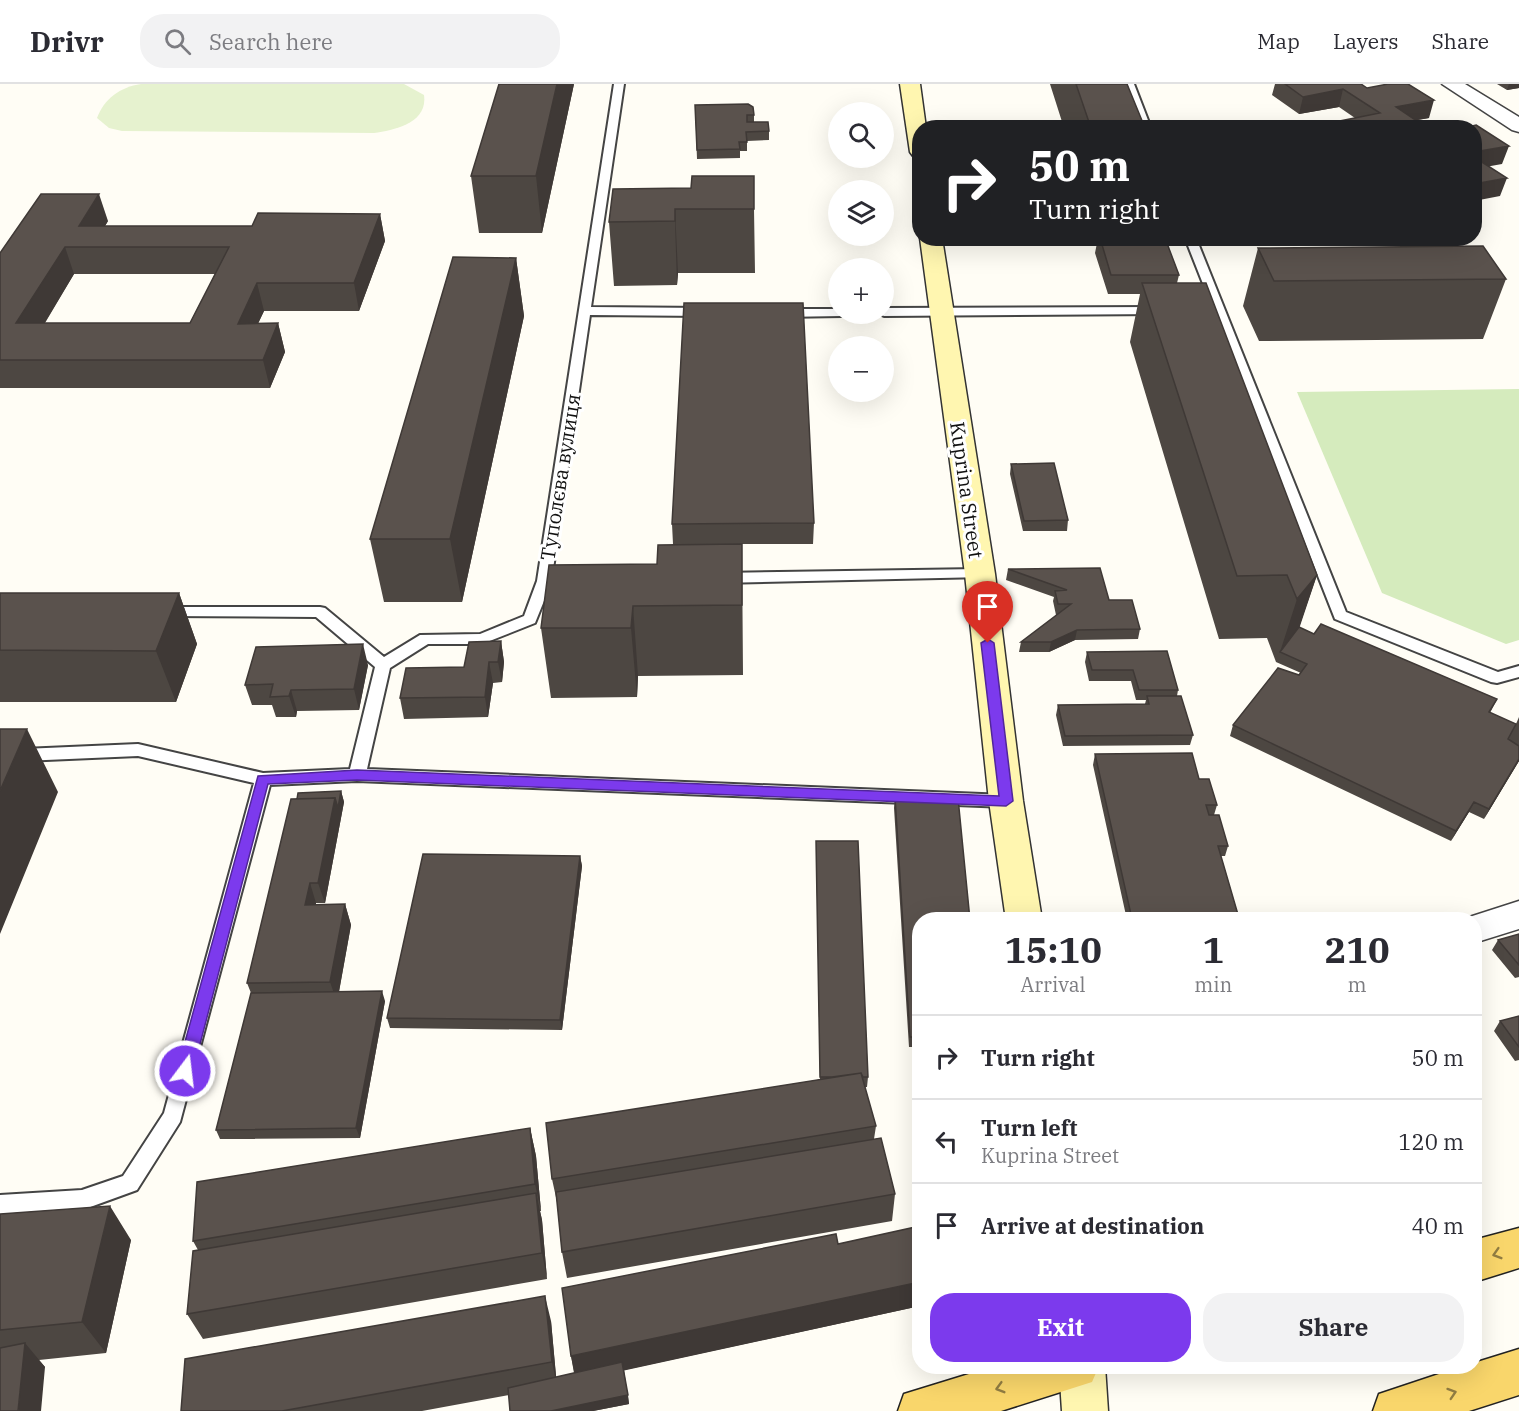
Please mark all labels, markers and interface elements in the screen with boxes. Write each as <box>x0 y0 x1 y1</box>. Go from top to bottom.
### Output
search box <box>140 14 560 68</box>
text: Drivr <box>30 23 104 60</box>
icon: search <box>161 25 194 58</box>
text: Search here <box>209 27 333 56</box>
text: Map <box>1257 27 1300 55</box>
text: Layers <box>1333 27 1399 55</box>
text: Share <box>1432 27 1489 55</box>
map controls <box>828 102 894 402</box>
button: search <box>828 102 894 168</box>
text: 50 m <box>1029 138 1130 193</box>
icon: right <box>930 144 1008 222</box>
button: layers <box>828 180 894 246</box>
text: Turn right <box>1029 191 1160 226</box>
button: + <box>828 258 894 324</box>
button: − <box>828 336 894 402</box>
street label: Туполєва вулиця <box>533 392 587 562</box>
street label: Kuprina Street <box>944 420 990 560</box>
pin <box>962 581 1013 643</box>
icon: arrive <box>971 590 1004 623</box>
text: 15:10 <box>1004 926 1102 973</box>
text: 1 <box>1202 926 1224 973</box>
text: 210 <box>1325 926 1390 973</box>
text: Arrival <box>1021 971 1086 998</box>
text: min <box>1194 971 1232 998</box>
text: m <box>1348 971 1367 998</box>
position arrow <box>153 1039 217 1103</box>
icon: right <box>930 1041 963 1074</box>
text: Turn right <box>981 1043 1095 1072</box>
text: 50 m <box>1412 1043 1464 1072</box>
text: Turn left <box>981 1113 1077 1142</box>
icon: left <box>930 1125 963 1158</box>
text: 120 m <box>1398 1127 1464 1156</box>
text: Kuprina Street <box>981 1142 1119 1169</box>
icon: arrive <box>930 1209 963 1242</box>
text: Arrive at destination <box>981 1211 1204 1240</box>
text: 40 m <box>1412 1211 1464 1240</box>
one-way arrow <box>1492 1247 1503 1259</box>
button: Exit <box>930 1293 1191 1362</box>
button: Share <box>1203 1293 1464 1362</box>
one-way arrow <box>995 1381 1005 1394</box>
one-way arrow <box>1446 1388 1457 1400</box>

